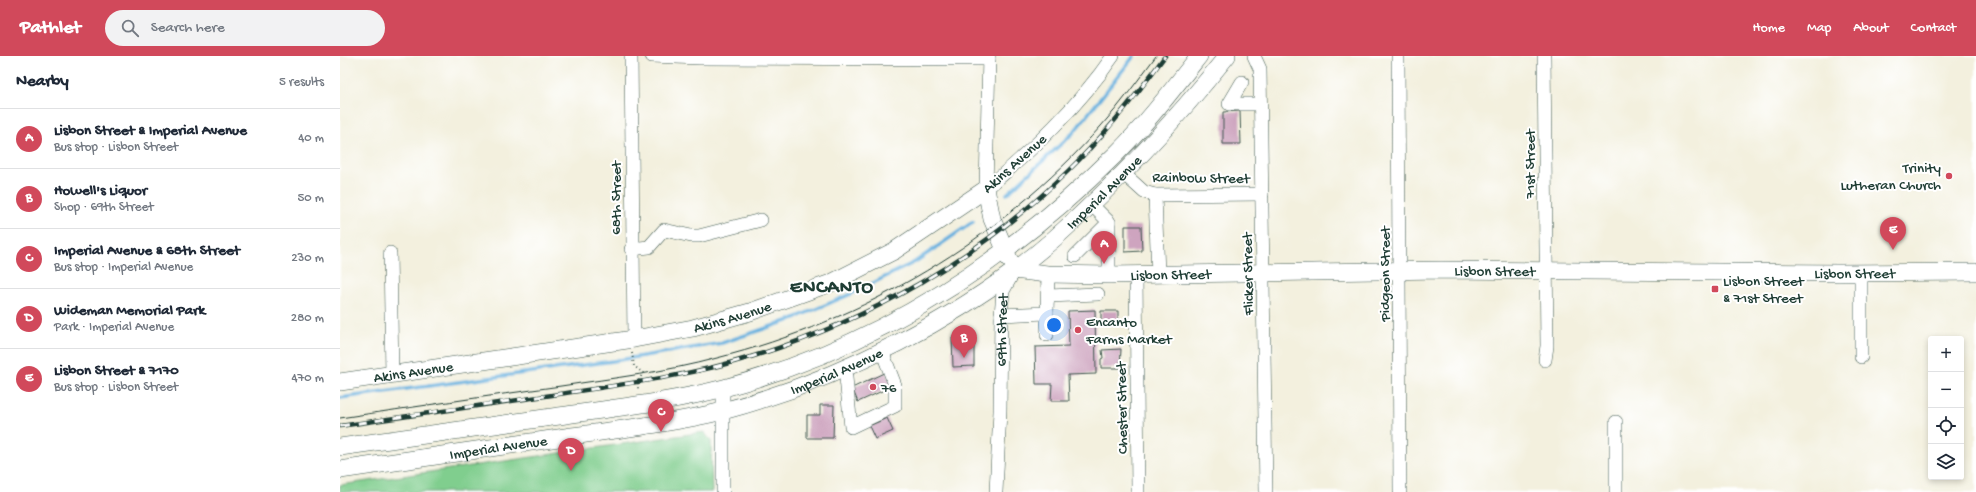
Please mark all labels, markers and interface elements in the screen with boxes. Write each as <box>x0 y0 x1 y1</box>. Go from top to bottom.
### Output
search box <box>105 10 385 46</box>
text: Pathlet <box>20 17 81 40</box>
icon: search <box>119 17 141 39</box>
text: Search here <box>151 19 225 37</box>
text: Home <box>1753 20 1785 37</box>
text: Map <box>1807 20 1831 37</box>
text: About <box>1853 20 1889 37</box>
text: Contact <box>1911 20 1956 37</box>
text: Nearby <box>16 72 69 92</box>
text: 5 results <box>279 75 324 90</box>
text: Lisbon Street & Imperial Avenue <box>54 122 247 140</box>
street label: 71st Street <box>1522 128 1540 200</box>
text: A <box>25 131 33 146</box>
text: 40 m <box>298 131 324 146</box>
street label: Akins Avenue <box>980 131 1051 198</box>
text: Bus stop · Lisbon Street <box>54 140 178 155</box>
street label: Imperial Avenue <box>1064 152 1147 234</box>
street label: 68th Street <box>608 159 626 235</box>
place label: Trinity Lutheran Church <box>1841 160 1942 195</box>
street label: Rainbow Street <box>1152 169 1252 189</box>
marker: Trinity Lutheran Church <box>1944 171 1954 181</box>
text: Howell's Liquor <box>54 182 147 200</box>
text: B <box>26 191 32 206</box>
text: 50 m <box>297 191 324 206</box>
text: Shop · 69th Street <box>54 200 154 215</box>
pin: E <box>1880 217 1906 250</box>
street label: Pidgeon Street <box>1377 225 1395 323</box>
pin: A <box>1091 231 1117 264</box>
street label: Flicker Street <box>1239 231 1259 316</box>
text: Imperial Avenue & 68th Street <box>54 242 240 260</box>
text: C <box>25 251 33 266</box>
text: 230 m <box>291 251 324 266</box>
text: Bus stop · Imperial Avenue <box>54 260 193 275</box>
street label: Lisbon Street <box>1454 263 1537 282</box>
street label: Lisbon Street <box>1130 266 1213 286</box>
street label: Lisbon Street <box>1814 266 1897 284</box>
place label: Lisbon Street & 71st Street <box>1723 273 1806 308</box>
district label: ENCANTO <box>790 277 874 300</box>
marker: Lisbon Street & 71st Street <box>1710 284 1720 294</box>
street label: 69th Street <box>993 291 1014 367</box>
street label: Akins Avenue <box>692 298 774 338</box>
text: Wideman Memorial Park <box>54 302 205 320</box>
text: D <box>25 311 33 326</box>
text: 280 m <box>291 311 324 326</box>
place label: Encanto Farms Market <box>1085 314 1174 349</box>
your location <box>1044 315 1064 335</box>
text: Park · Imperial Avenue <box>54 320 174 335</box>
pin: B <box>951 325 977 358</box>
marker: Encanto Farms Market <box>1073 325 1083 335</box>
map controls <box>1928 336 1964 480</box>
button: + <box>1928 336 1964 372</box>
street label: Imperial Avenue <box>788 345 886 400</box>
street label: Akins Avenue <box>373 359 455 388</box>
street label: Chester Street <box>1113 360 1133 454</box>
text: Lisbon Street & 7170 <box>54 362 179 380</box>
text: E <box>25 371 33 386</box>
text: 470 m <box>291 371 324 386</box>
button: − <box>1928 372 1964 408</box>
text: Bus stop · Lisbon Street <box>54 380 178 395</box>
place label: 76 <box>880 380 897 398</box>
marker: 76 <box>868 382 878 392</box>
pin: C <box>648 399 674 432</box>
button: locate <box>1928 408 1964 444</box>
street label: Imperial Avenue <box>449 433 549 465</box>
pin: D <box>558 438 584 471</box>
button: layers <box>1928 444 1964 480</box>

